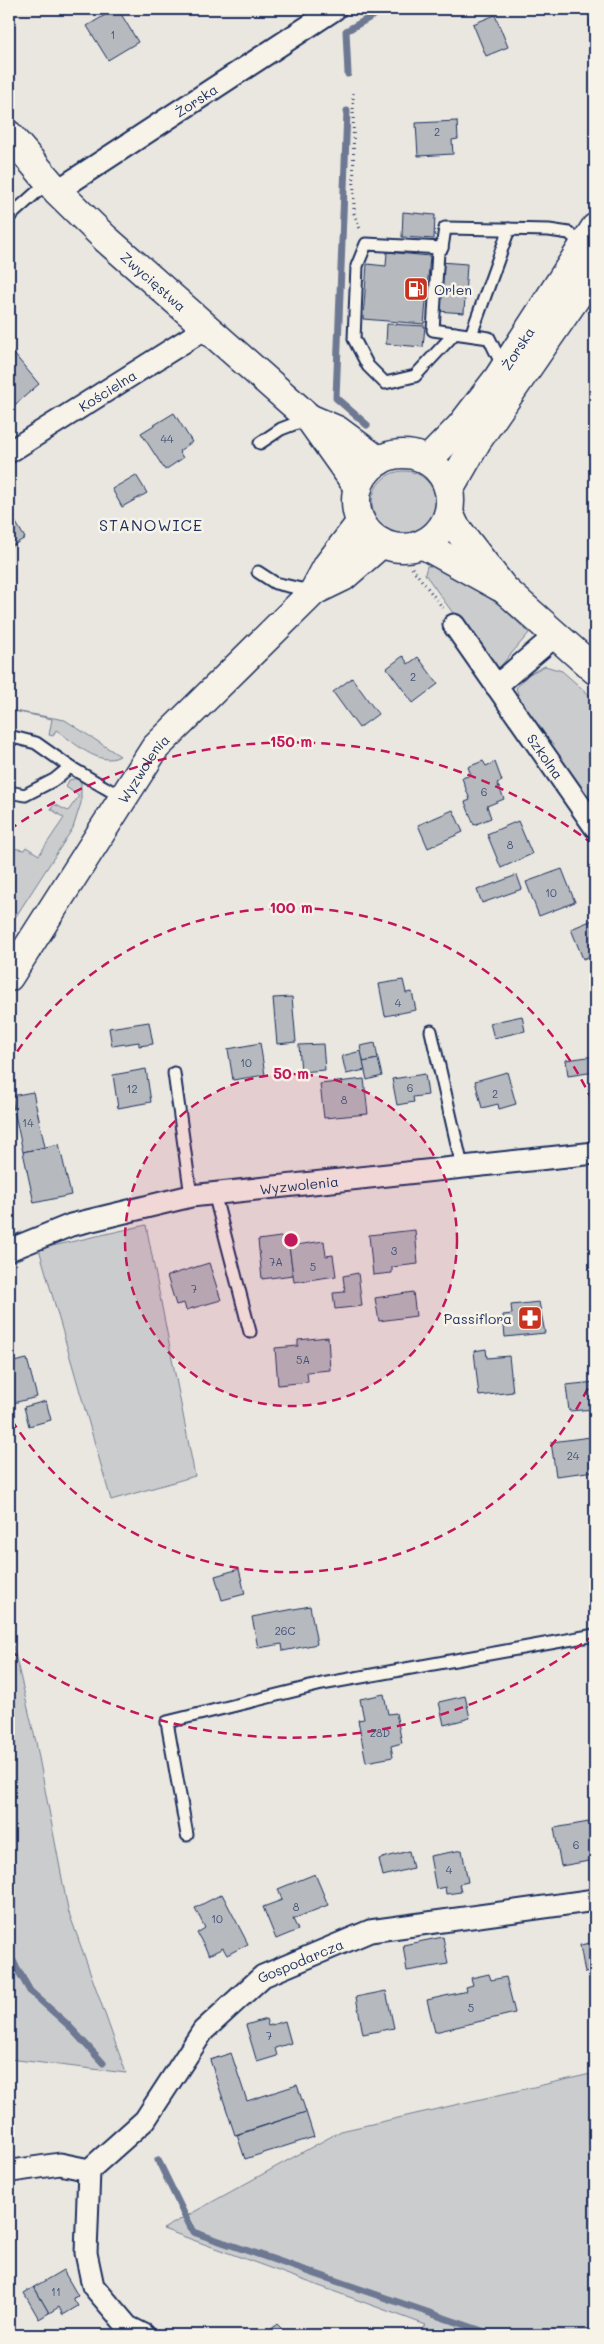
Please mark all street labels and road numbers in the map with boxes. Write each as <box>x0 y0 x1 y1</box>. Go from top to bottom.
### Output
street label: Żorska <box>171 79 221 121</box>
street label: Zwycięstwa <box>117 247 191 315</box>
street label: Żorska <box>496 323 538 373</box>
street label: Kościelna <box>75 365 140 416</box>
street label: Wyzwolenia <box>113 730 173 807</box>
street label: Szkolna <box>523 730 568 783</box>
street label: Wyzwolenia <box>259 1171 340 1198</box>
street label: Gospodarcza <box>252 1934 346 1987</box>

